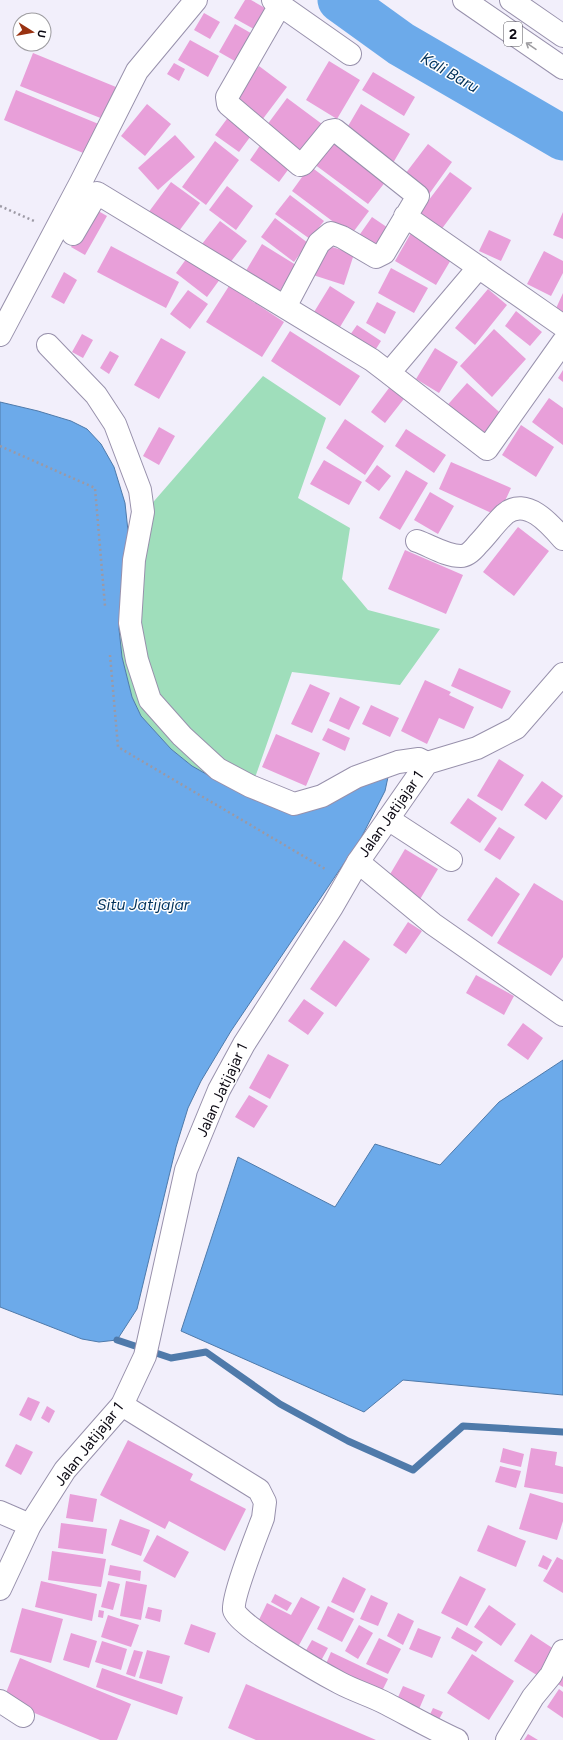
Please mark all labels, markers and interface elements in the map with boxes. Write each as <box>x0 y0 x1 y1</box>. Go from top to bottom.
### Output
north arrow <box>12 12 52 52</box>
road number: 2 <box>504 22 522 46</box>
text: U <box>34 29 48 39</box>
one-way arrow <box>526 42 537 50</box>
water label: Kali Baru <box>417 48 482 97</box>
street label: Jalan Jatijajar 1 <box>355 767 427 861</box>
water label: Situ Jatijajar <box>97 895 190 914</box>
street label: Jalan Jatijajar 1 <box>192 1040 252 1140</box>
street label: Jalan Jatijajar 1 <box>51 1399 127 1489</box>

